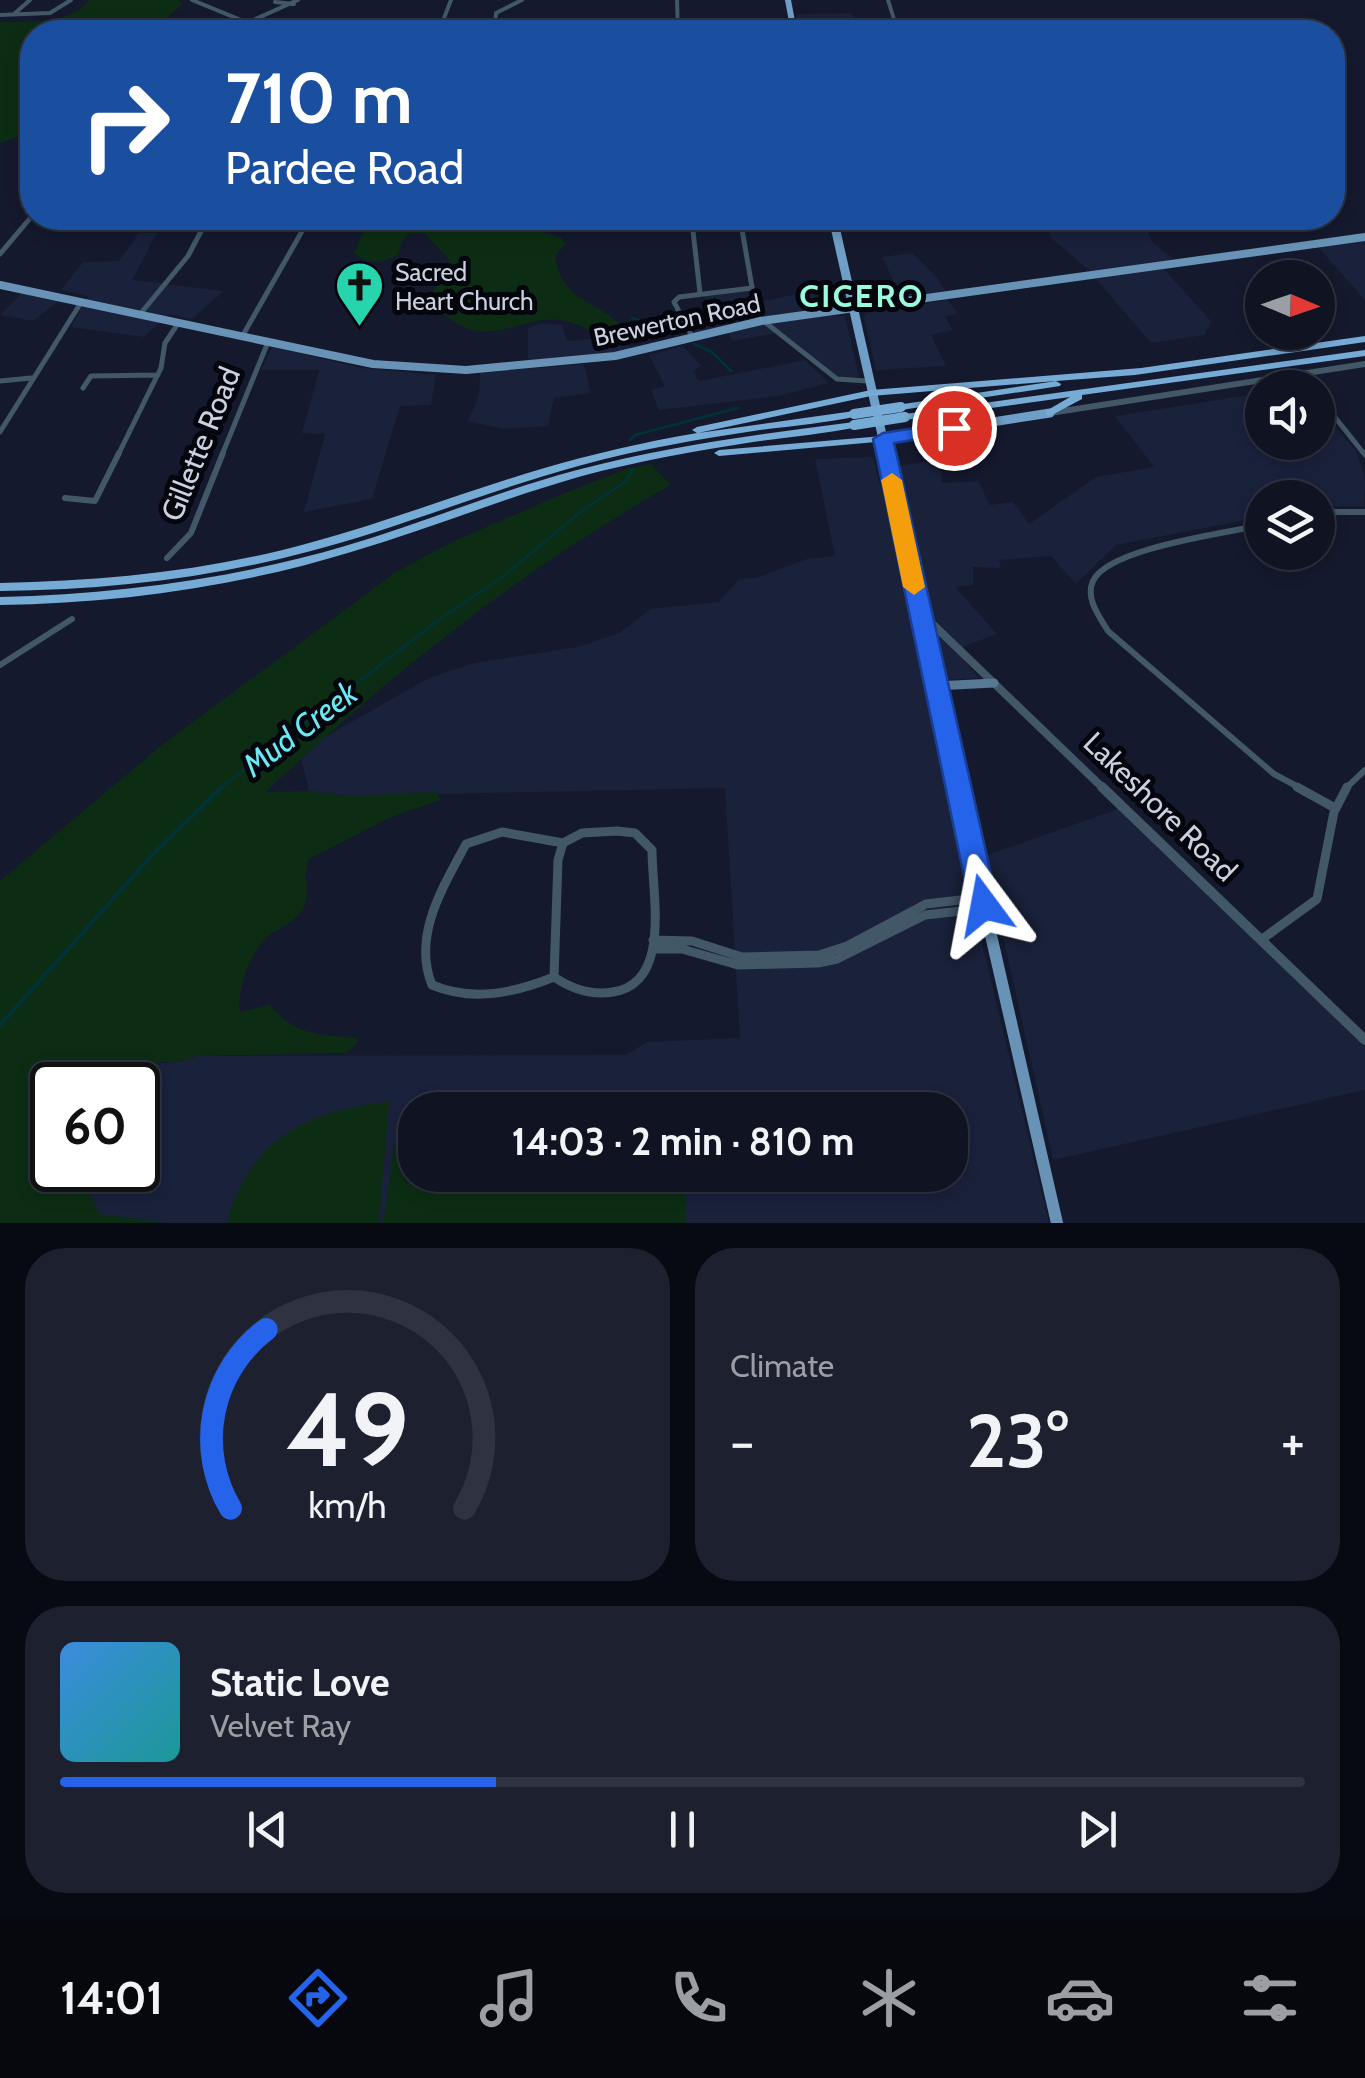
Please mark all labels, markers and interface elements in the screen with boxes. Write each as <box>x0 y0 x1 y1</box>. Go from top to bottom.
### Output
text: 710 m <box>225 55 413 141</box>
icon: right <box>60 60 190 190</box>
text: Pardee Road <box>225 141 464 195</box>
place label: Sacred Heart Church <box>395 257 534 316</box>
church icon: Sacred Heart Church <box>334 260 386 328</box>
north arrow <box>1245 260 1335 350</box>
map controls <box>1245 260 1335 570</box>
district label: CICERO <box>799 276 925 315</box>
street label: Brewerton Road <box>591 288 763 352</box>
street label: Gillette Road <box>153 361 248 526</box>
button: sound <box>1245 370 1335 460</box>
pin <box>912 386 997 471</box>
icon: arrive <box>927 401 982 456</box>
button: layers <box>1245 480 1335 570</box>
water label: Mud Creek <box>234 672 366 785</box>
street label: Lakeshore Road <box>1076 724 1245 889</box>
position arrow <box>932 853 1036 957</box>
speed limit sign: 60 <box>30 1062 160 1192</box>
text: 14:03 · 2 min · 810 m <box>512 1118 854 1165</box>
text: Climate <box>730 1346 834 1385</box>
text: 49 <box>286 1366 409 1492</box>
text: 23° <box>967 1395 1068 1486</box>
text: − <box>730 1408 754 1475</box>
text: + <box>1281 1408 1305 1475</box>
text: km/h <box>308 1484 387 1527</box>
text: Static Love <box>210 1659 389 1706</box>
text: Velvet Ray <box>210 1706 351 1745</box>
icon: previous <box>240 1802 295 1857</box>
icon: pause <box>655 1802 710 1857</box>
icon: next <box>1070 1802 1125 1857</box>
icon: directions <box>283 1963 353 2033</box>
icon: music <box>474 1963 544 2033</box>
icon: phone <box>664 1963 734 2033</box>
icon: climate <box>854 1963 924 2033</box>
icon: car <box>1045 1963 1115 2033</box>
icon: filters <box>1235 1963 1305 2033</box>
text: 14:01 <box>60 1971 163 2025</box>

